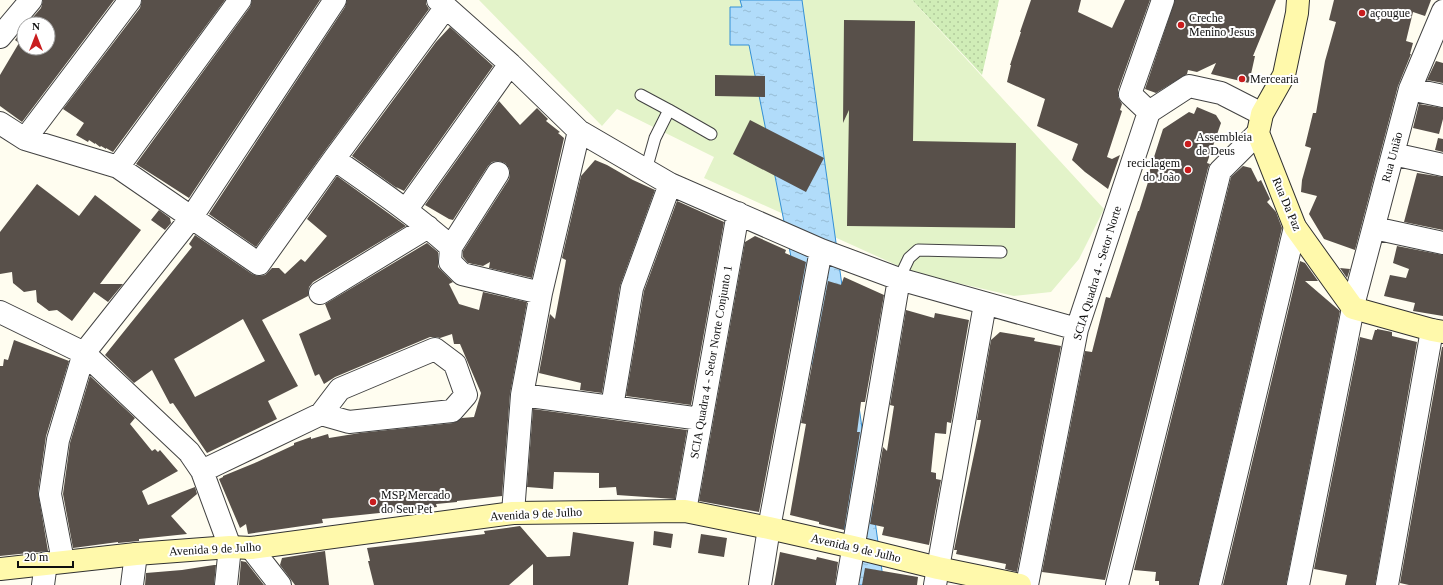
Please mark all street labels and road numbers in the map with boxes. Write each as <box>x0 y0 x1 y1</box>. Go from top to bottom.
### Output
street label: Rua União <box>1379 130 1405 184</box>
street label: Rua Da Paz <box>1269 175 1305 233</box>
street label: SCIA Quadra 4 - Setor Norte <box>1070 204 1124 342</box>
street label: SCIA Quadra 4 - Setor Norte Conjunto 1 <box>687 264 735 460</box>
street label: Avenida 9 de Julho <box>490 505 582 523</box>
street label: Avenida 9 de Julho <box>810 531 902 565</box>
street label: Avenida 9 de Julho <box>169 540 261 558</box>

